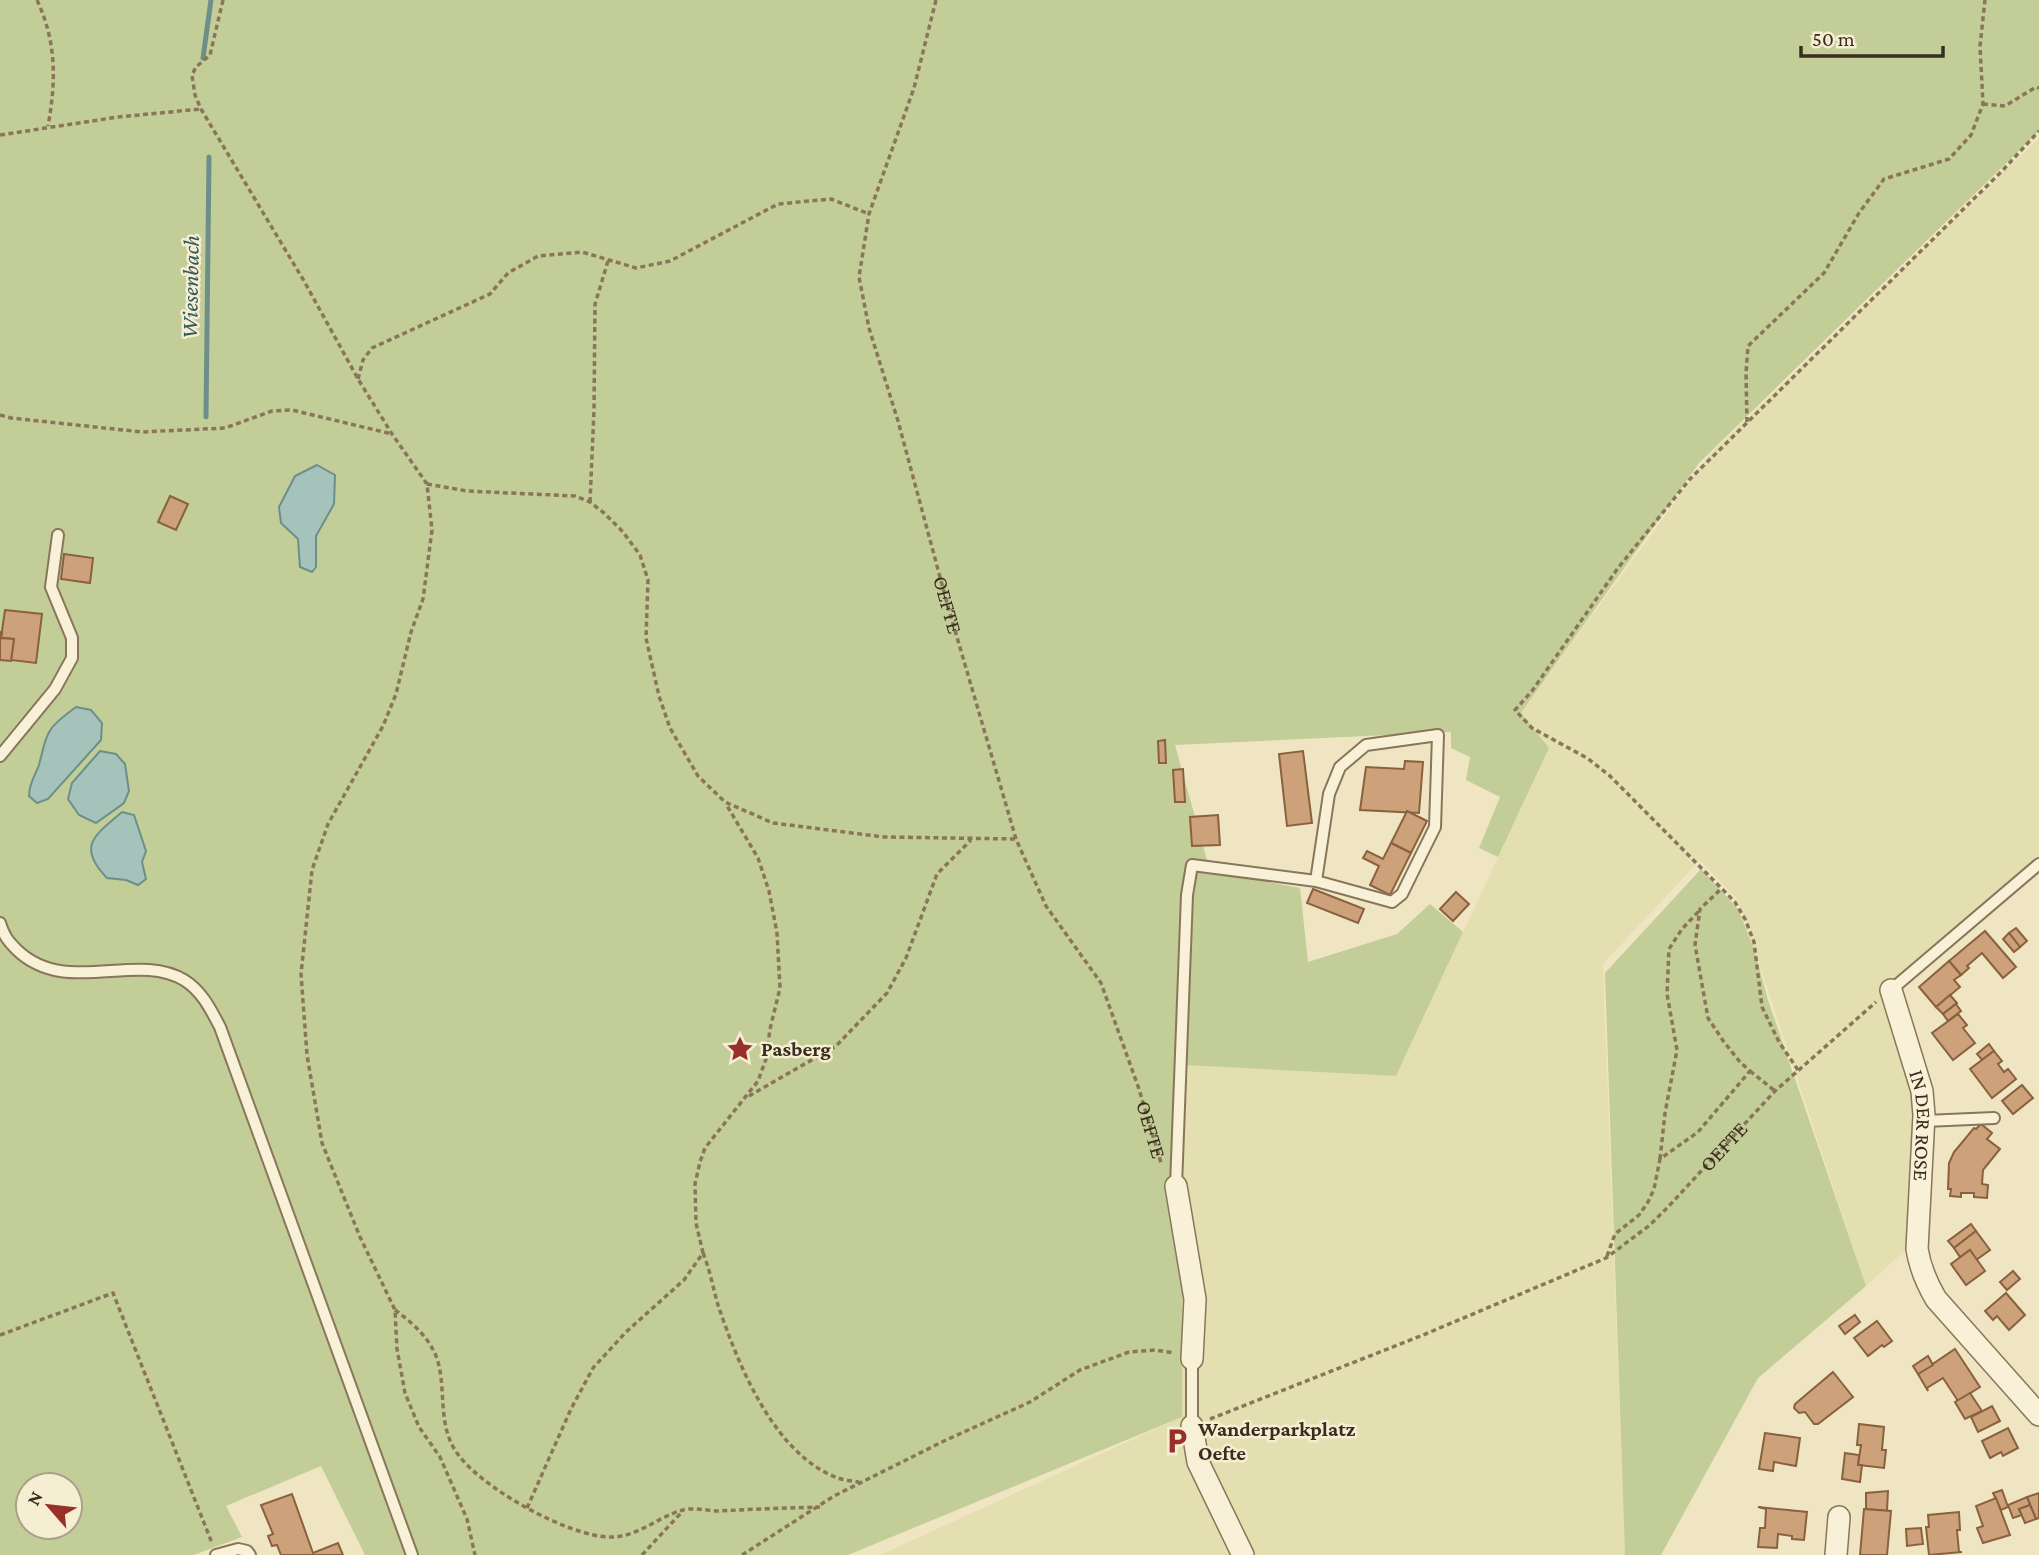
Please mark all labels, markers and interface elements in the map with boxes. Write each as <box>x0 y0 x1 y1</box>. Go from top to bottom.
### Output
scale bar <box>1801 14 1943 58</box>
text: 50 m <box>1812 27 1855 51</box>
water label: Wiesenbach <box>176 235 204 339</box>
street label: OEFTE <box>928 573 967 636</box>
place icon: Pasberg <box>725 1034 755 1064</box>
place label: Pasberg <box>761 1037 831 1061</box>
street label: IN DER ROSE <box>1904 1067 1936 1182</box>
street label: OEFTE <box>1131 1098 1171 1161</box>
street label: OEFTE <box>1695 1117 1752 1176</box>
place label: Wanderparkplatz Oefte <box>1197 1417 1356 1465</box>
parking icon: Wanderparkplatz Oefte <box>1162 1426 1192 1456</box>
north arrow <box>14 1471 84 1541</box>
text: N <box>22 1488 47 1509</box>

